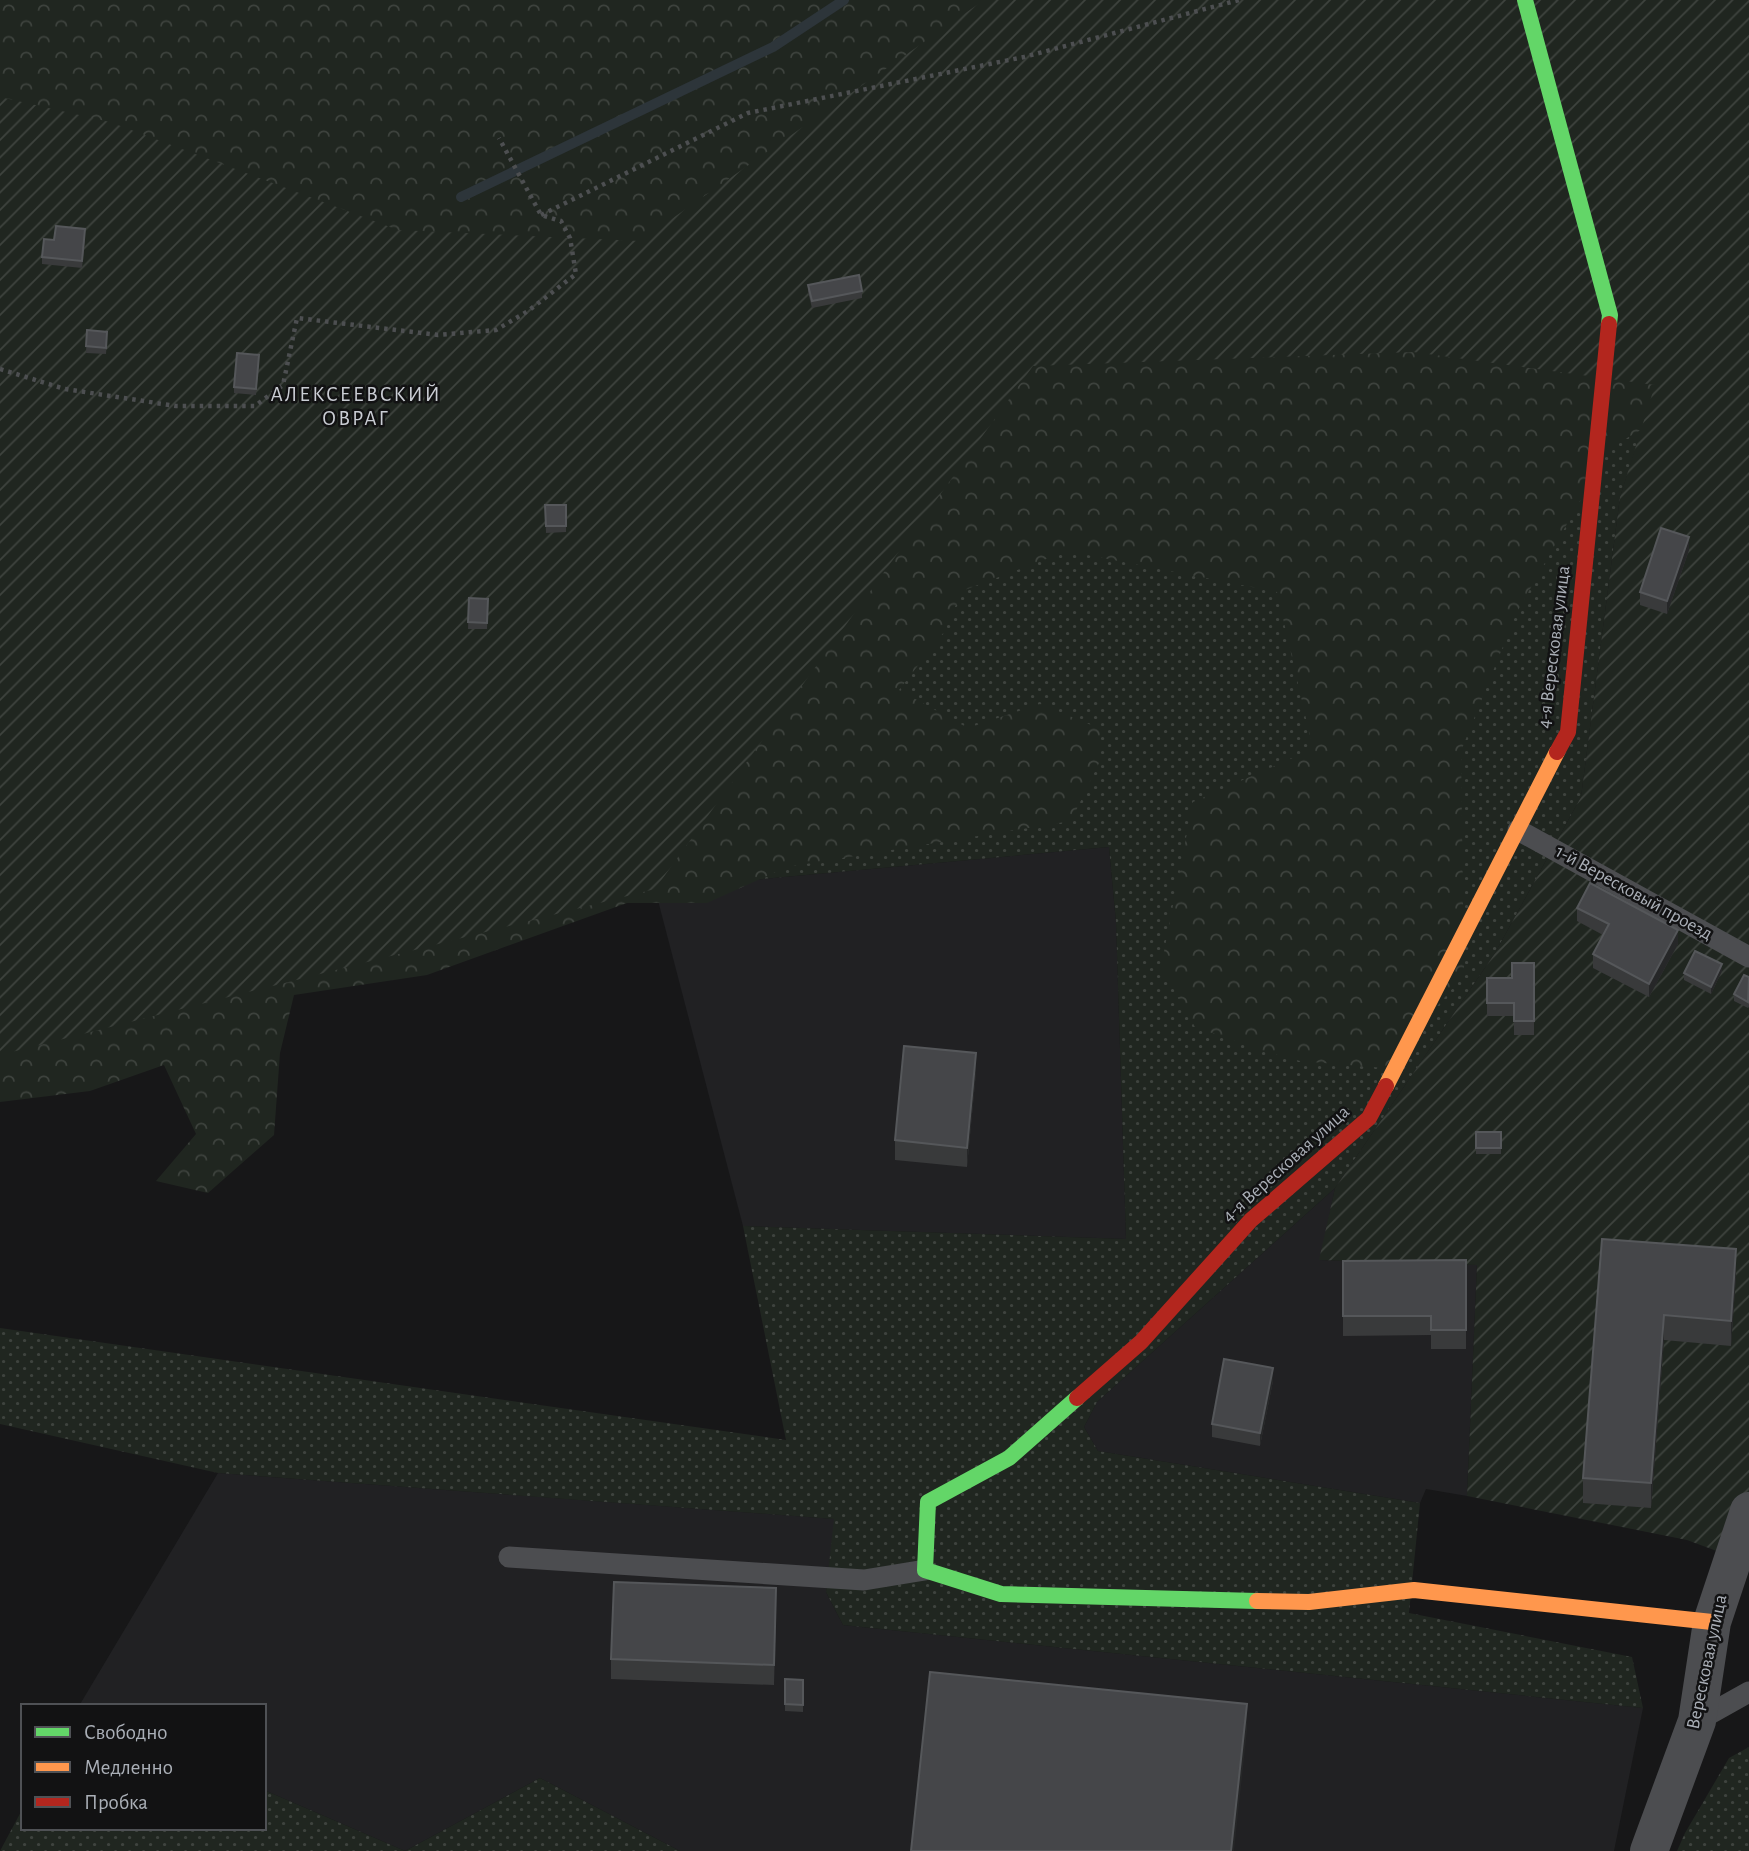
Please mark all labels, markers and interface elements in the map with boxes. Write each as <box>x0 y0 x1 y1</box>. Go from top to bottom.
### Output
district label: АЛЕКСЕЕВСКИЙ ОВРАГ <box>270 383 442 429</box>
street label: 4-я Вересковая улица <box>1535 564 1573 729</box>
street label: 1-й Вересковый проезд <box>1552 842 1716 944</box>
street label: 4-я Вересковая улица <box>1219 1102 1353 1226</box>
street label: Вересковая улица <box>1683 1593 1731 1731</box>
legend <box>21 1704 266 1830</box>
text: Свободно <box>84 1722 168 1743</box>
text: Медленно <box>84 1757 173 1778</box>
text: Пробка <box>84 1792 148 1813</box>

